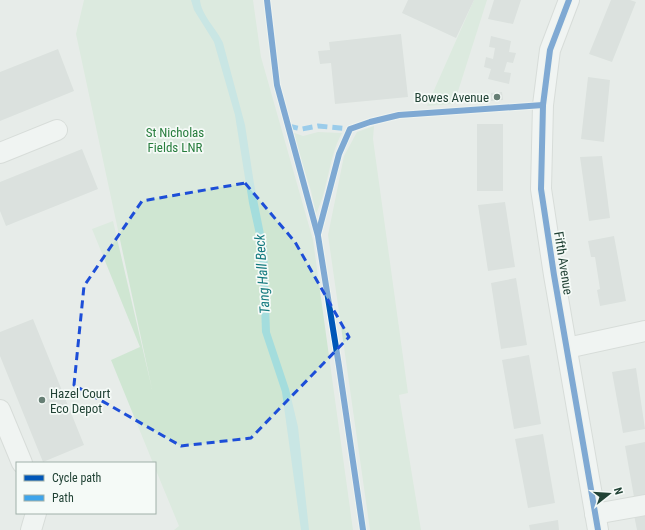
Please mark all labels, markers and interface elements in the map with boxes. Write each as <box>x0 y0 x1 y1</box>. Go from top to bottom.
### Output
place label: Bowes Avenue <box>414 90 489 105</box>
marker: Bowes Avenue <box>492 92 502 102</box>
park label: St Nicholas Fields LNR <box>146 125 204 155</box>
street label: Fifth Avenue <box>551 230 576 296</box>
water label: Tang Hall Beck <box>251 233 273 314</box>
place label: Hazel Court Eco Depot <box>50 386 110 416</box>
marker: Hazel Court Eco Depot <box>37 395 47 405</box>
legend <box>16 462 156 514</box>
text: Cycle path <box>52 471 102 485</box>
north arrow <box>589 474 629 514</box>
text: N <box>611 486 625 497</box>
text: Path <box>52 491 74 505</box>

